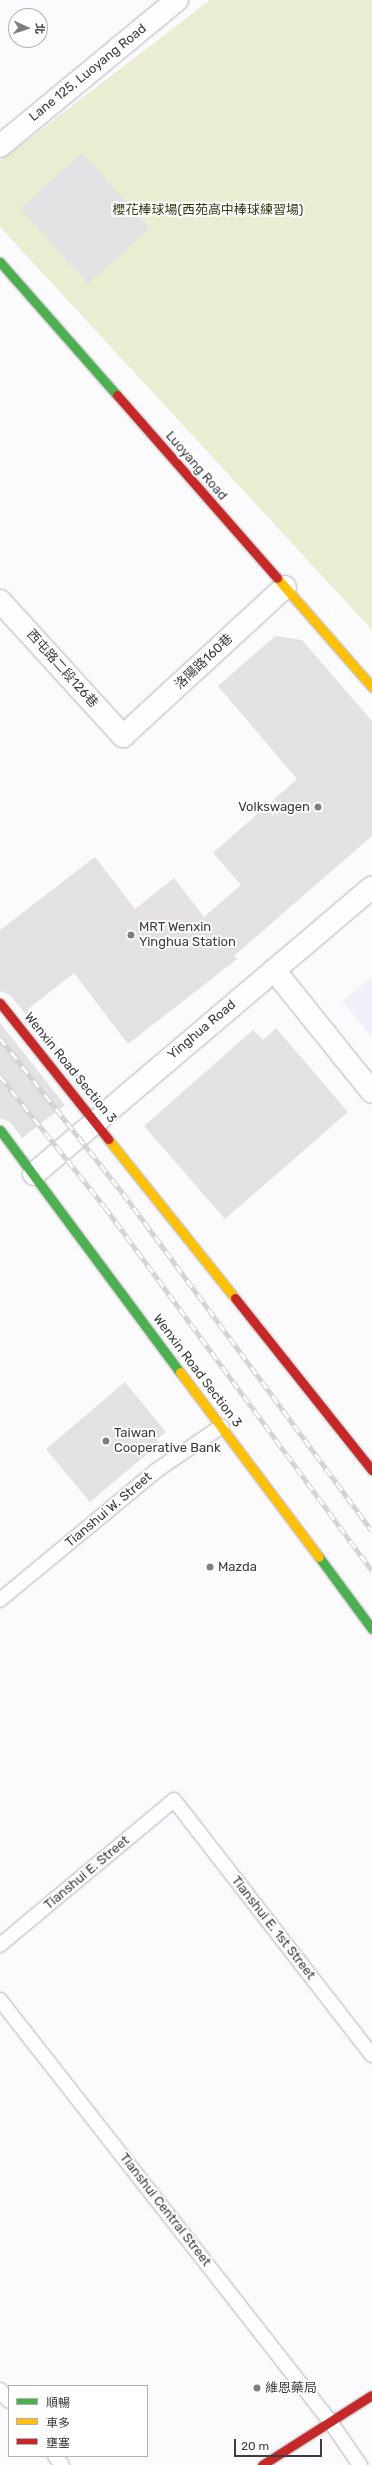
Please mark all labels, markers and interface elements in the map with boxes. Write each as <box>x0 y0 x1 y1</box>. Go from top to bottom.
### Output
north arrow <box>8 8 48 48</box>
street label: Lane 125, Luoyang Road <box>26 21 150 125</box>
text: 北 <box>33 23 46 34</box>
park label: 櫻花棒球場(西苑高中棒球練習場) <box>113 202 303 218</box>
street label: Luoyang Road <box>162 428 230 504</box>
street label: 西屯路二段126巷 <box>23 627 101 711</box>
street label: 洛陽路160巷 <box>172 631 236 693</box>
place label: Volkswagen <box>238 799 310 815</box>
marker: Volkswagen <box>313 802 323 812</box>
place label: MRT Wenxin Yinghua Station <box>139 920 236 951</box>
marker: MRT Wenxin Yinghua Station <box>126 930 136 940</box>
street label: Yinghua Road <box>165 997 239 1063</box>
street label: Wenxin Road Section 3 <box>21 1010 119 1126</box>
street label: Wenxin Road Section 3 <box>149 1311 245 1431</box>
place label: Taiwan Cooperative Bank <box>114 1426 221 1457</box>
marker: Taiwan Cooperative Bank <box>101 1436 111 1446</box>
street label: Tianshui W. Street <box>62 1469 156 1551</box>
place label: Mazda <box>218 1559 257 1575</box>
marker: Mazda <box>205 1562 215 1572</box>
street label: Tianshui E. Street <box>41 1833 133 1913</box>
street label: Tianshui E. 1st Street <box>228 1873 318 1983</box>
street label: Tianshui Central Street <box>116 2150 214 2270</box>
place label: 維恩藥局 <box>265 2380 317 2396</box>
marker: 維恩藥局 <box>252 2383 262 2393</box>
legend <box>8 2385 148 2457</box>
text: 順暢 <box>46 2396 70 2410</box>
text: 車多 <box>46 2416 70 2430</box>
scale bar <box>236 2431 324 2457</box>
text: 壅塞 <box>46 2436 70 2450</box>
text: 20 m <box>241 2439 269 2453</box>

